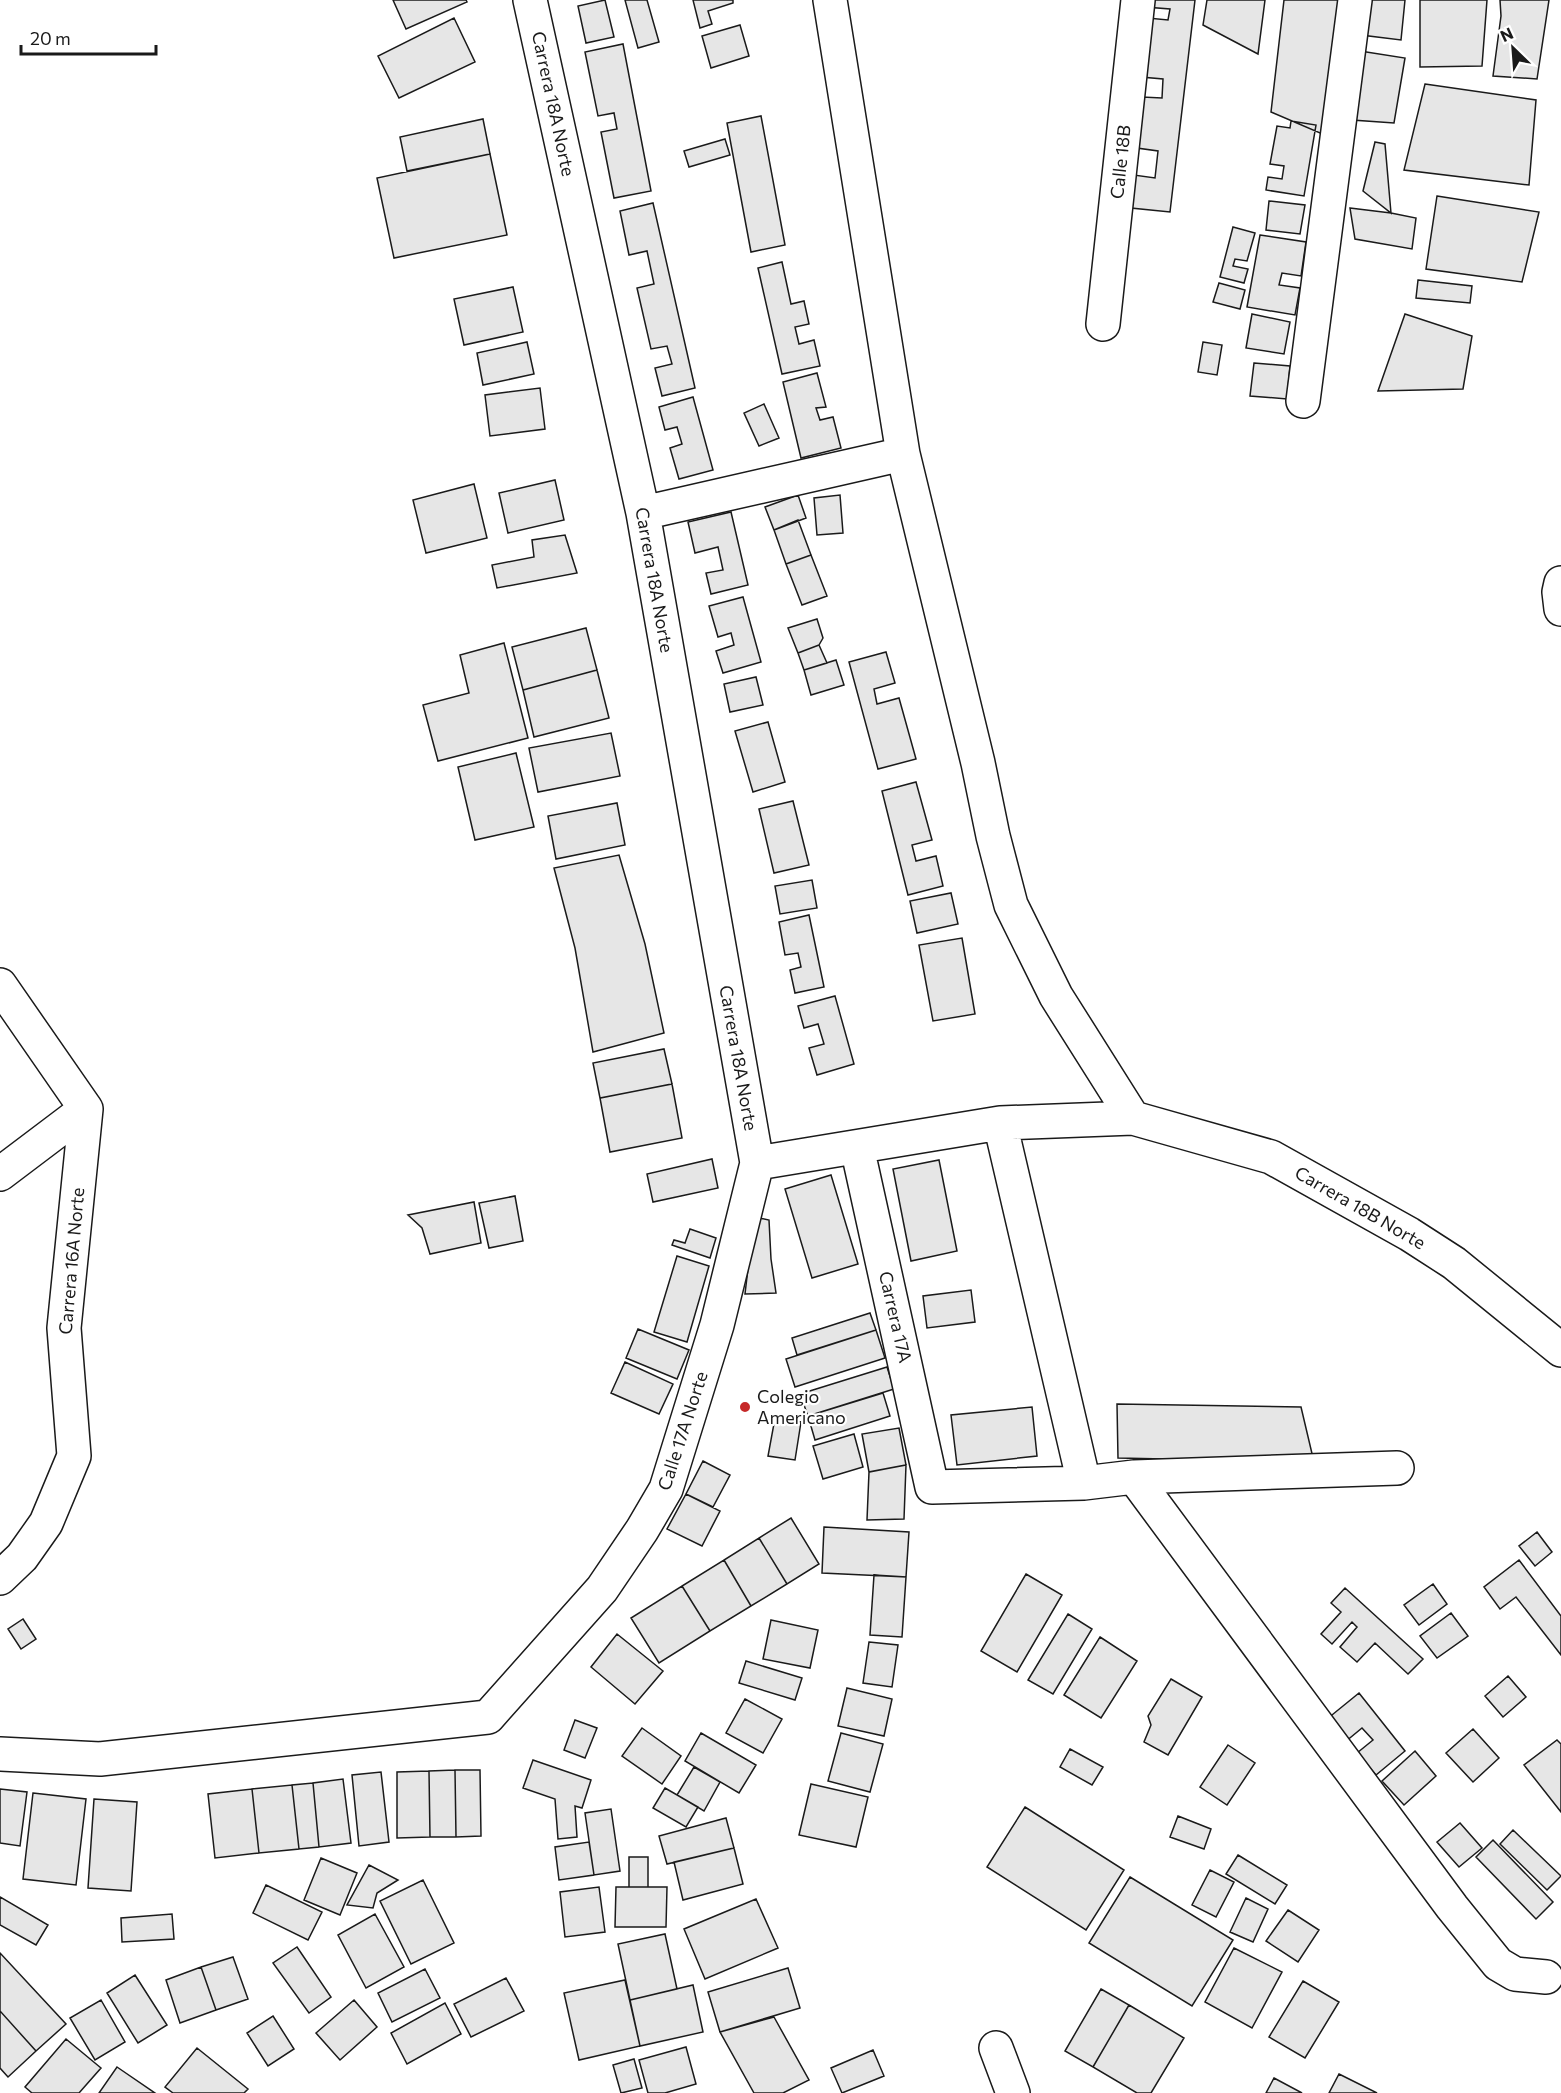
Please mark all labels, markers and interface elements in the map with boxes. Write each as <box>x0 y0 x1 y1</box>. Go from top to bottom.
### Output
scale bar <box>21 18 156 56</box>
north arrow <box>1483 18 1543 78</box>
text: N <box>1497 23 1516 45</box>
text: 20 m <box>30 27 71 49</box>
street label: Carrera 18A Norte <box>528 29 580 178</box>
street label: Calle 18B <box>1105 124 1135 200</box>
street label: Carrera 18A Norte <box>631 505 679 654</box>
street label: Carrera 18A Norte <box>715 983 763 1132</box>
street label: Carrera 18B Norte <box>1291 1161 1430 1253</box>
street label: Carrera 16A Norte <box>54 1186 88 1335</box>
street label: Carrera 17A <box>875 1269 917 1365</box>
street label: Calle 17A Norte <box>652 1368 712 1493</box>
place label: Colegio Americano <box>757 1385 846 1428</box>
marker: Colegio Americano <box>738 1400 752 1414</box>

